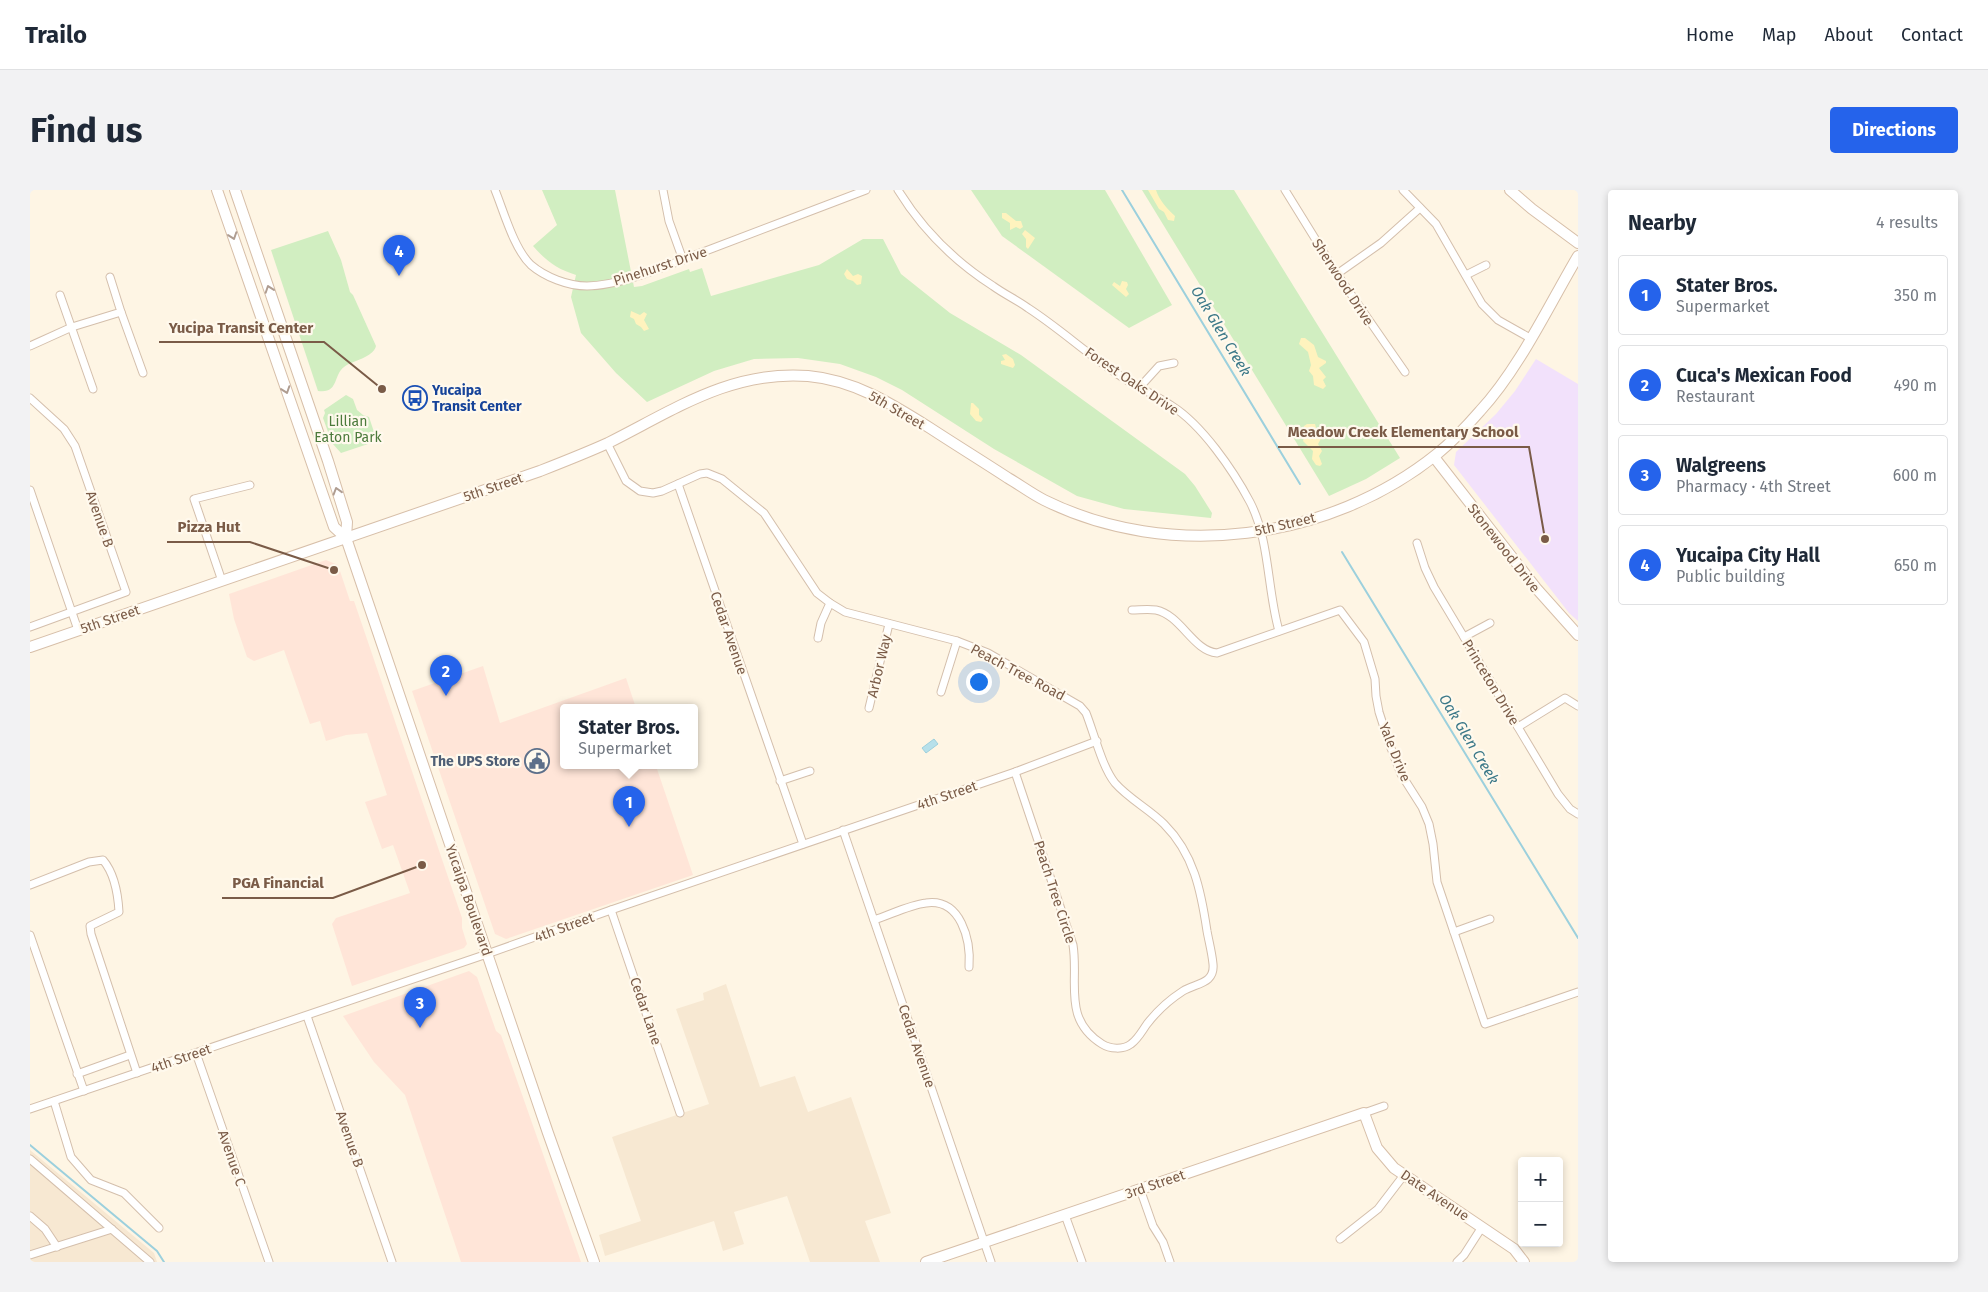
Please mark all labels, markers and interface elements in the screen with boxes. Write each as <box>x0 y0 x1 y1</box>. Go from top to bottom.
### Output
text: Trailo <box>25 21 87 49</box>
text: Home <box>1686 24 1734 46</box>
text: Map <box>1762 24 1796 46</box>
text: About <box>1824 24 1873 46</box>
text: Contact <box>1901 24 1963 46</box>
button: Directions <box>1830 107 1958 153</box>
text: Find us <box>30 109 142 151</box>
text: Nearby <box>1628 210 1696 236</box>
text: 4 results <box>1876 213 1938 232</box>
one-way arrow <box>227 231 237 240</box>
pin: 4 <box>383 235 415 276</box>
street label: Sherwood Drive <box>1308 236 1377 329</box>
street label: Pinehurst Drive <box>611 243 709 290</box>
text: Stater Bros. <box>1676 274 1778 297</box>
water label: Oak Glen Creek <box>1187 283 1255 379</box>
one-way arrow <box>265 285 275 294</box>
text: 1 <box>1641 286 1649 305</box>
text: 350 m <box>1894 286 1937 305</box>
text: Supermarket <box>1676 297 1770 316</box>
callout: Yucipa Transit Center <box>159 312 324 342</box>
text: Yucipa Transit Center <box>168 319 314 337</box>
street label: Forest Oaks Drive <box>1081 344 1182 419</box>
text: Cuca's Mexican Food <box>1676 364 1852 387</box>
text: 2 <box>1641 376 1649 395</box>
text: 490 m <box>1894 376 1937 395</box>
place label: Yucaipa Transit Center <box>431 382 522 415</box>
one-way arrow <box>280 385 290 394</box>
bus stop icon: Yucaipa Transit Center <box>402 385 428 411</box>
text: Restaurant <box>1676 387 1755 406</box>
street label: 5th Street <box>866 388 929 434</box>
park label: Lillian Eaton Park <box>314 413 383 446</box>
callout: Meadow Creek Elementary School <box>1278 417 1529 447</box>
text: Meadow Creek Elementary School <box>1288 423 1519 441</box>
text: Walgreens <box>1676 454 1766 477</box>
text: 3 <box>1641 466 1649 485</box>
text: 600 m <box>1893 466 1937 485</box>
street label: 5th Street <box>461 469 526 506</box>
text: Pharmacy · 4th Street <box>1676 477 1831 496</box>
one-way arrow <box>333 487 343 495</box>
street label: Avenue B <box>82 489 117 550</box>
street label: Stonewood Drive <box>1464 501 1543 596</box>
street label: 5th Street <box>1253 509 1318 540</box>
callout: Pizza Hut <box>167 512 250 542</box>
text: Pizza Hut <box>178 518 241 536</box>
text: Yucaipa City Hall <box>1676 544 1820 567</box>
text: 4 <box>1640 556 1650 575</box>
text: 650 m <box>1894 556 1937 575</box>
text: Public building <box>1676 567 1784 586</box>
street label: Cedar Avenue <box>706 589 751 677</box>
street label: 5th Street <box>78 601 143 638</box>
street label: Arbor Way <box>864 633 895 699</box>
street label: Princeton Drive <box>1458 636 1523 728</box>
street label: Peach Tree Road <box>968 640 1068 704</box>
pin: 2 <box>430 655 462 696</box>
your location <box>966 669 992 695</box>
water label: Oak Glen Creek <box>1435 691 1503 787</box>
popup <box>560 704 698 769</box>
text: Stater Bros. <box>578 716 680 739</box>
street label: Yale Drive <box>1375 720 1414 784</box>
text: Supermarket <box>578 739 672 758</box>
public building icon: The UPS Store <box>524 748 550 774</box>
place label: The UPS Store <box>430 753 520 770</box>
street label: 4th Street <box>915 777 980 814</box>
pin: 1 <box>613 786 645 827</box>
street label: Peach Tree Circle <box>1030 838 1079 946</box>
street label: Yucaipa Boulevard <box>441 842 496 958</box>
callout: PGA Financial <box>222 868 333 898</box>
text: PGA Financial <box>232 874 324 892</box>
street label: 4th Street <box>532 908 597 946</box>
street label: Cedar Lane <box>626 975 665 1047</box>
pin: 3 <box>404 987 436 1028</box>
street label: Cedar Avenue <box>894 1002 939 1090</box>
street label: 4th Street <box>149 1040 214 1077</box>
street label: Avenue B <box>332 1109 367 1170</box>
street label: Avenue C <box>214 1128 249 1189</box>
map controls <box>1518 1157 1563 1247</box>
button: + <box>1518 1157 1563 1202</box>
street label: 3rd Street <box>1123 1166 1188 1203</box>
street label: Date Avenue <box>1397 1166 1472 1225</box>
button: − <box>1518 1202 1563 1247</box>

